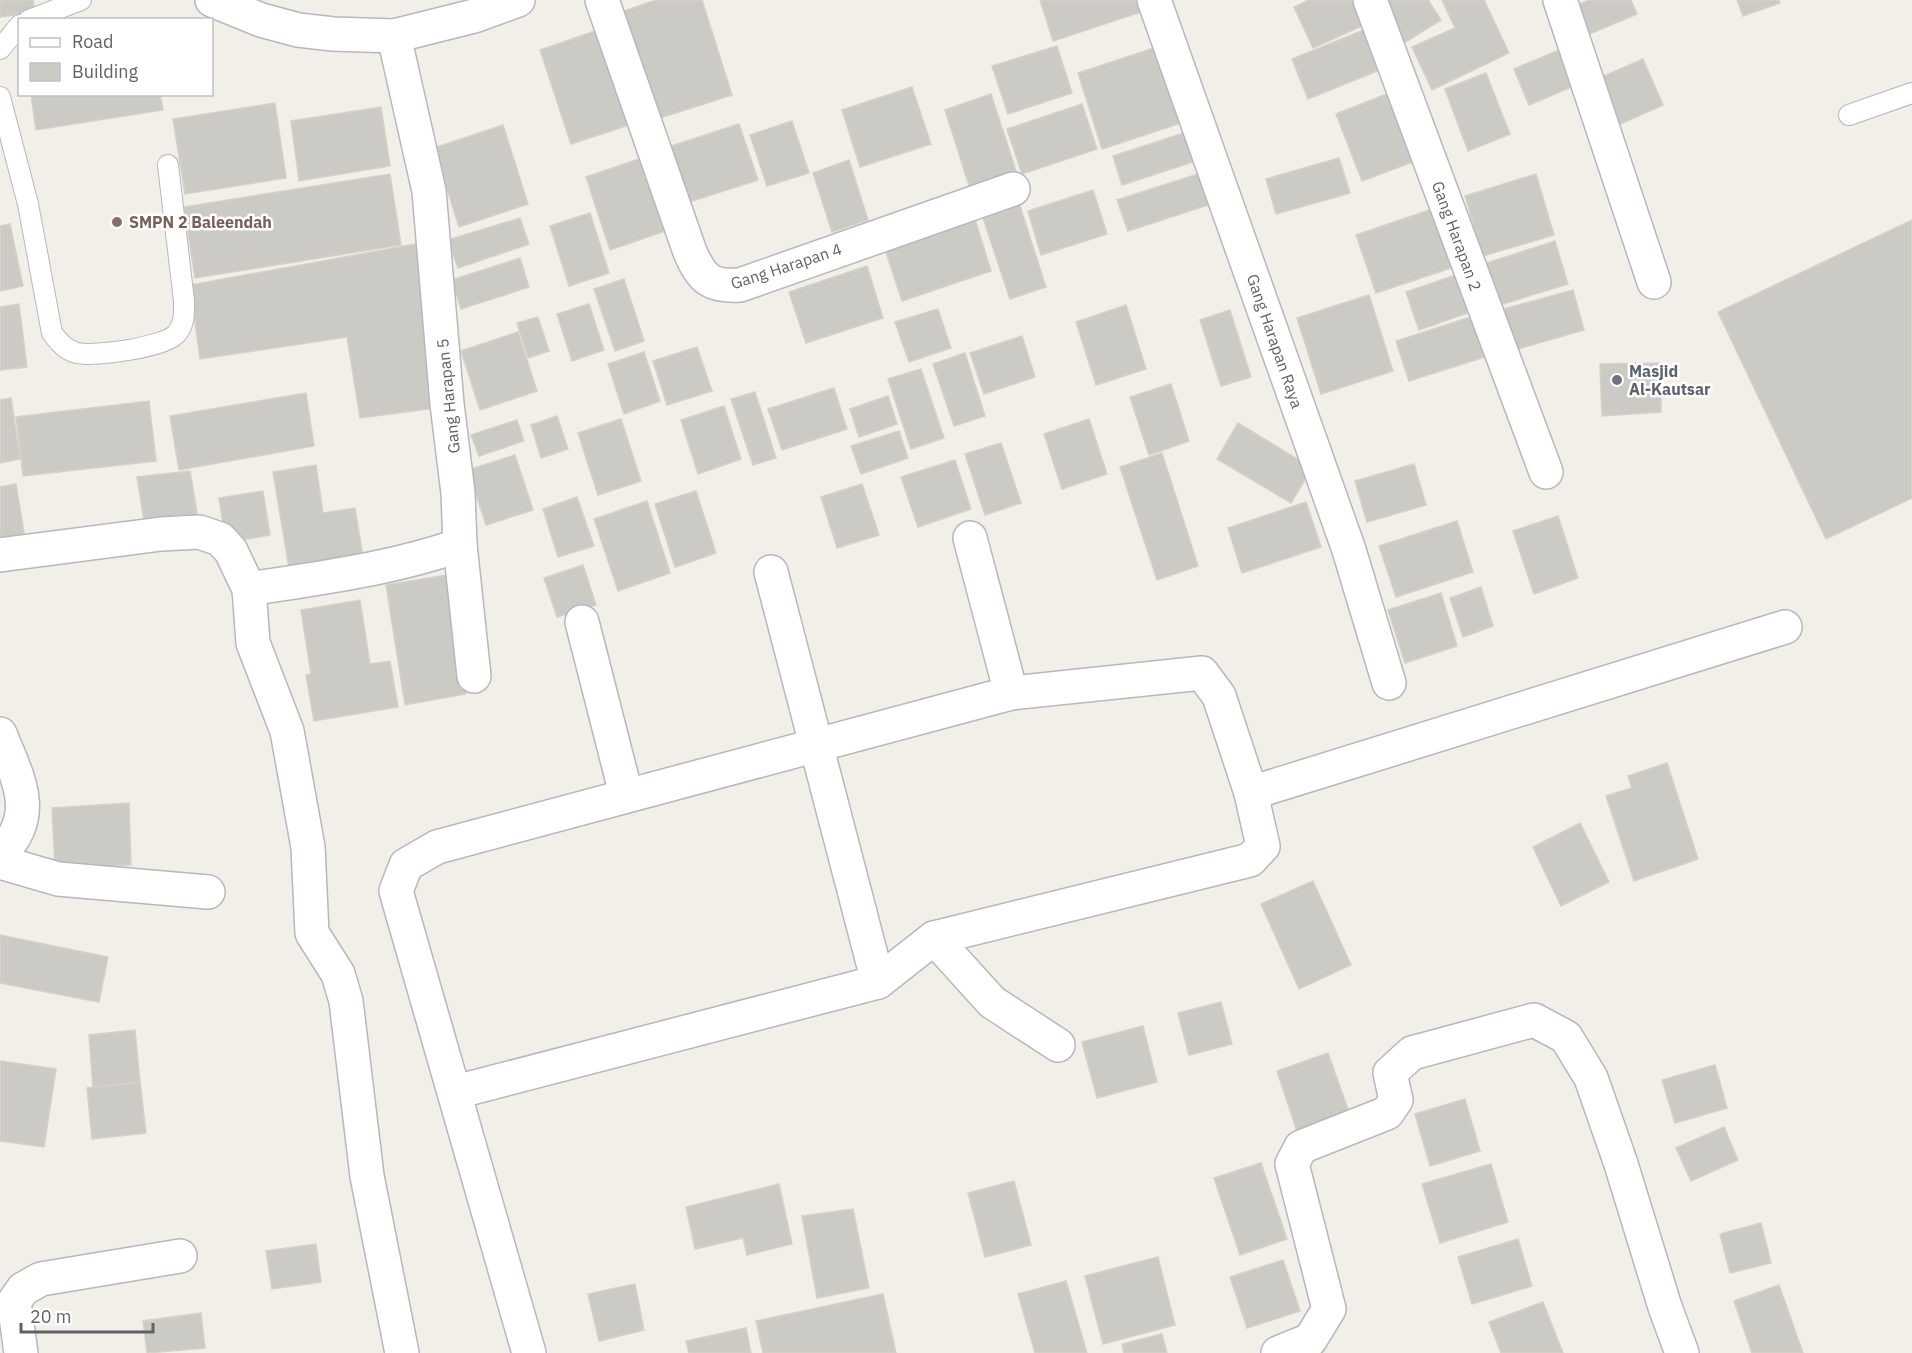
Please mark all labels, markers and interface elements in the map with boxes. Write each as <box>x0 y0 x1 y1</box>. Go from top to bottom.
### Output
legend <box>18 18 213 96</box>
text: Road <box>72 30 113 53</box>
text: Building <box>72 60 139 83</box>
street label: Gang Harapan 2 <box>1428 178 1486 294</box>
place label: SMPN 2 Baleendah <box>129 212 272 232</box>
marker: SMPN 2 Baleendah <box>110 215 124 229</box>
street label: Gang Harapan 4 <box>728 239 844 293</box>
street label: Gang Harapan Raya <box>1243 271 1308 411</box>
street label: Gang Harapan 5 <box>432 338 464 454</box>
place label: Masjid Al-Kautsar <box>1629 361 1711 399</box>
marker: Masjid Al-Kautsar <box>1610 373 1624 387</box>
scale bar <box>21 1296 153 1334</box>
text: 20 m <box>30 1305 72 1328</box>

